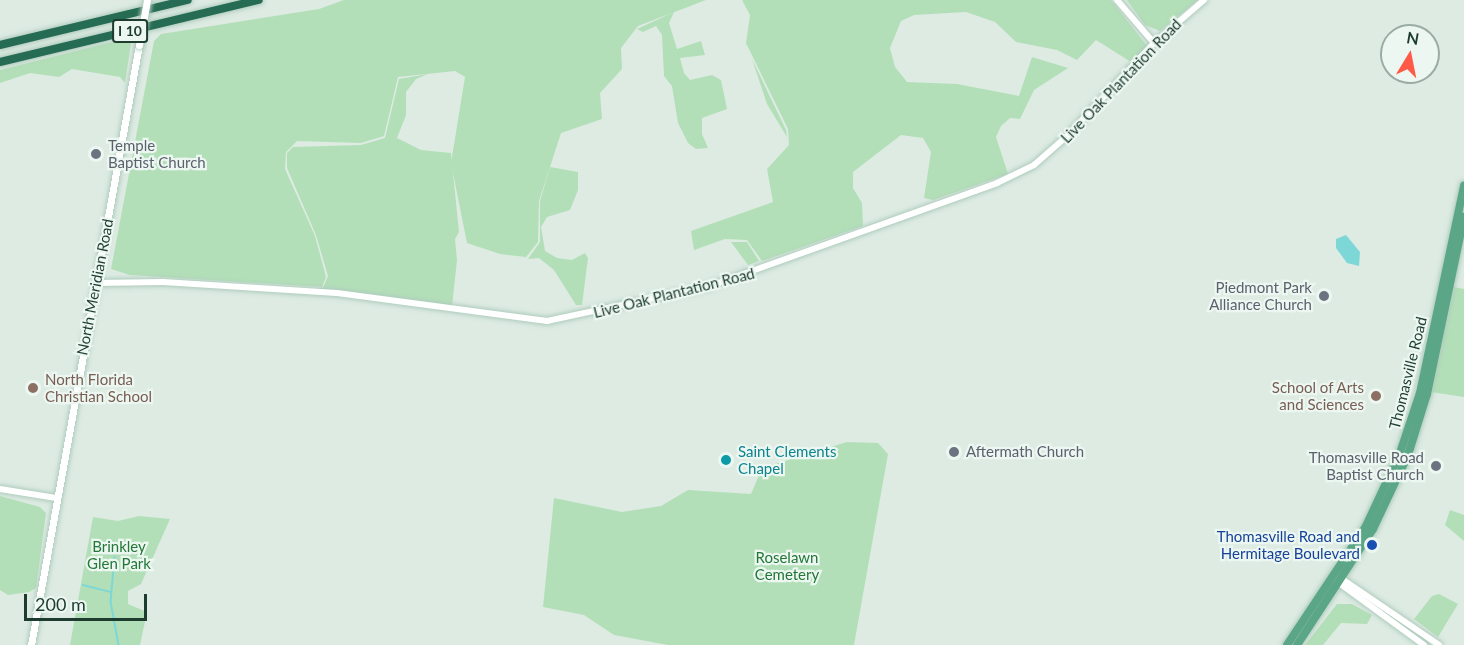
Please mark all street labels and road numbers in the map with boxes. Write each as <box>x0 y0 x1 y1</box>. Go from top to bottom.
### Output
street label: Live Oak Plantation Road <box>1057 15 1185 147</box>
road number: I 10 <box>112 20 148 42</box>
street label: North Meridian Road <box>73 217 117 357</box>
street label: Live Oak Plantation Road <box>592 264 756 322</box>
street label: Thomasville Road <box>1385 315 1431 431</box>

